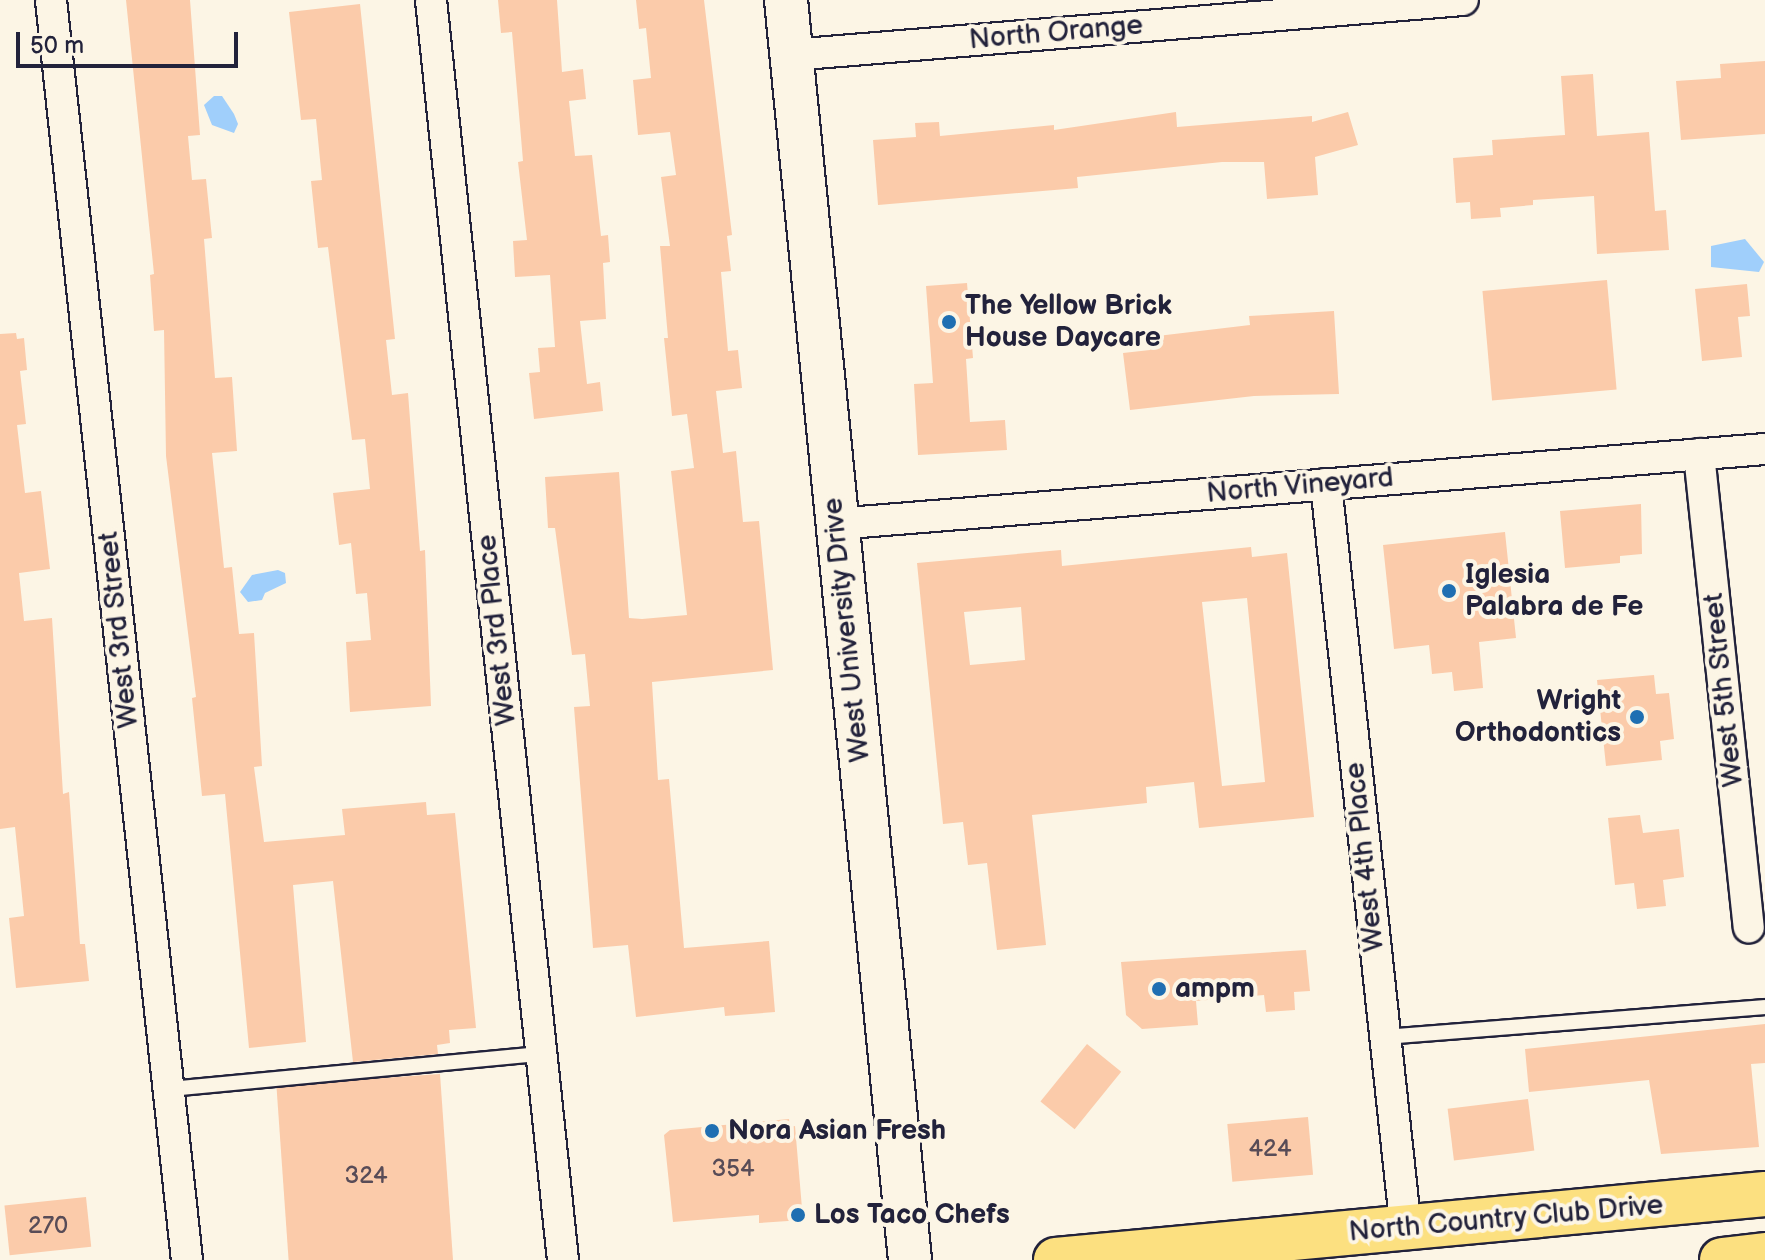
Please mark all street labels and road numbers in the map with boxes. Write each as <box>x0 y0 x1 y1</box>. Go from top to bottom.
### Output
street label: North Orange <box>968 9 1144 57</box>
street label: North Vineyard <box>1205 461 1395 511</box>
street label: West University Drive <box>816 495 878 765</box>
street label: West 3rd Street <box>92 530 146 730</box>
street label: West 3rd Place <box>470 533 524 727</box>
street label: West 5th Street <box>1697 591 1751 789</box>
street label: West 4th Place <box>1338 761 1392 953</box>
street label: North Country Club Drive <box>1347 1188 1665 1250</box>

